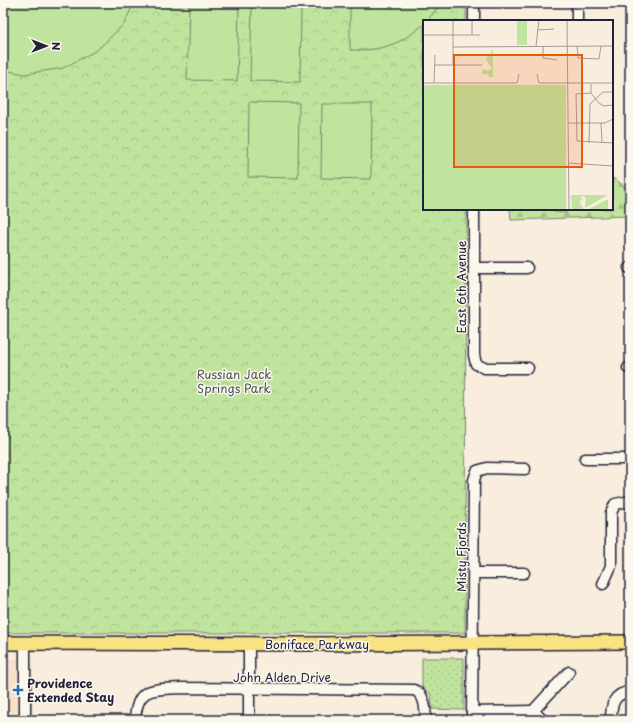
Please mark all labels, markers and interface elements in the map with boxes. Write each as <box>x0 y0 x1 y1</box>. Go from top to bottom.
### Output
inset map <box>423 20 613 210</box>
north arrow <box>26 26 66 66</box>
text: N <box>48 42 65 51</box>
street label: East 6th Avenue <box>452 240 470 333</box>
park label: Russian Jack Springs Park <box>196 365 272 397</box>
street label: Misty Fjords <box>452 522 470 592</box>
street label: Boniface Parkway <box>265 635 369 653</box>
street label: John Alden Drive <box>233 668 331 686</box>
place label: Providence Extended Stay <box>27 674 114 706</box>
marker: Providence Extended Stay <box>12 684 24 696</box>

